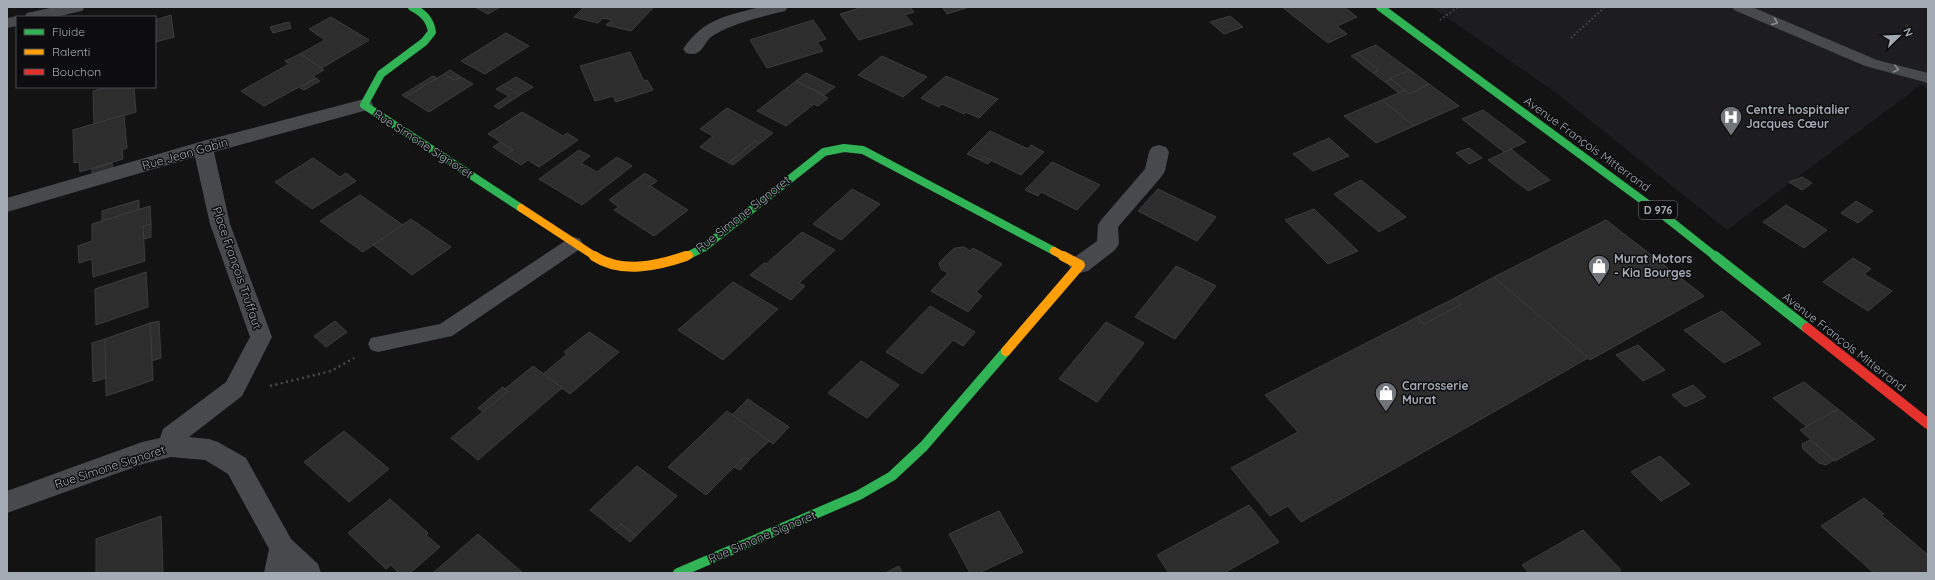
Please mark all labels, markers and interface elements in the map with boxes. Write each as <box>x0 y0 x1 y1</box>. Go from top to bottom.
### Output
legend <box>16 16 156 88</box>
north arrow <box>1879 16 1919 56</box>
one-way arrow <box>1771 17 1778 25</box>
text: Fluide <box>52 24 85 39</box>
text: N <box>1900 26 1916 39</box>
text: Ralenti <box>52 44 90 59</box>
text: Bouchon <box>52 64 101 79</box>
one-way arrow <box>1893 65 1899 73</box>
street label: Avenue François Mitterrand <box>1521 93 1653 194</box>
place label: Centre hospitalier Jacques Cœur <box>1746 102 1850 131</box>
hospital icon: Centre hospitalier Jacques Cœur <box>1718 104 1744 137</box>
street label: Rue Simone Signoret <box>371 106 476 181</box>
street label: Rue Jean Gabin <box>140 134 229 173</box>
street label: Rue Simone Signoret <box>693 172 793 255</box>
road number: D 976 <box>1639 201 1677 219</box>
street label: Place François Truffaut <box>209 205 265 331</box>
place label: Murat Motors - Kia Bourges <box>1614 251 1693 280</box>
shop icon: Murat Motors - Kia Bourges <box>1586 253 1612 286</box>
street label: Avenue François Mitterrand <box>1780 289 1909 394</box>
place label: Carrosserie Murat <box>1402 378 1468 407</box>
shop icon: Carrosserie Murat <box>1373 380 1399 413</box>
street label: Rue Simone Signoret <box>53 442 167 492</box>
street label: Rue Simone Signoret <box>706 507 818 566</box>

